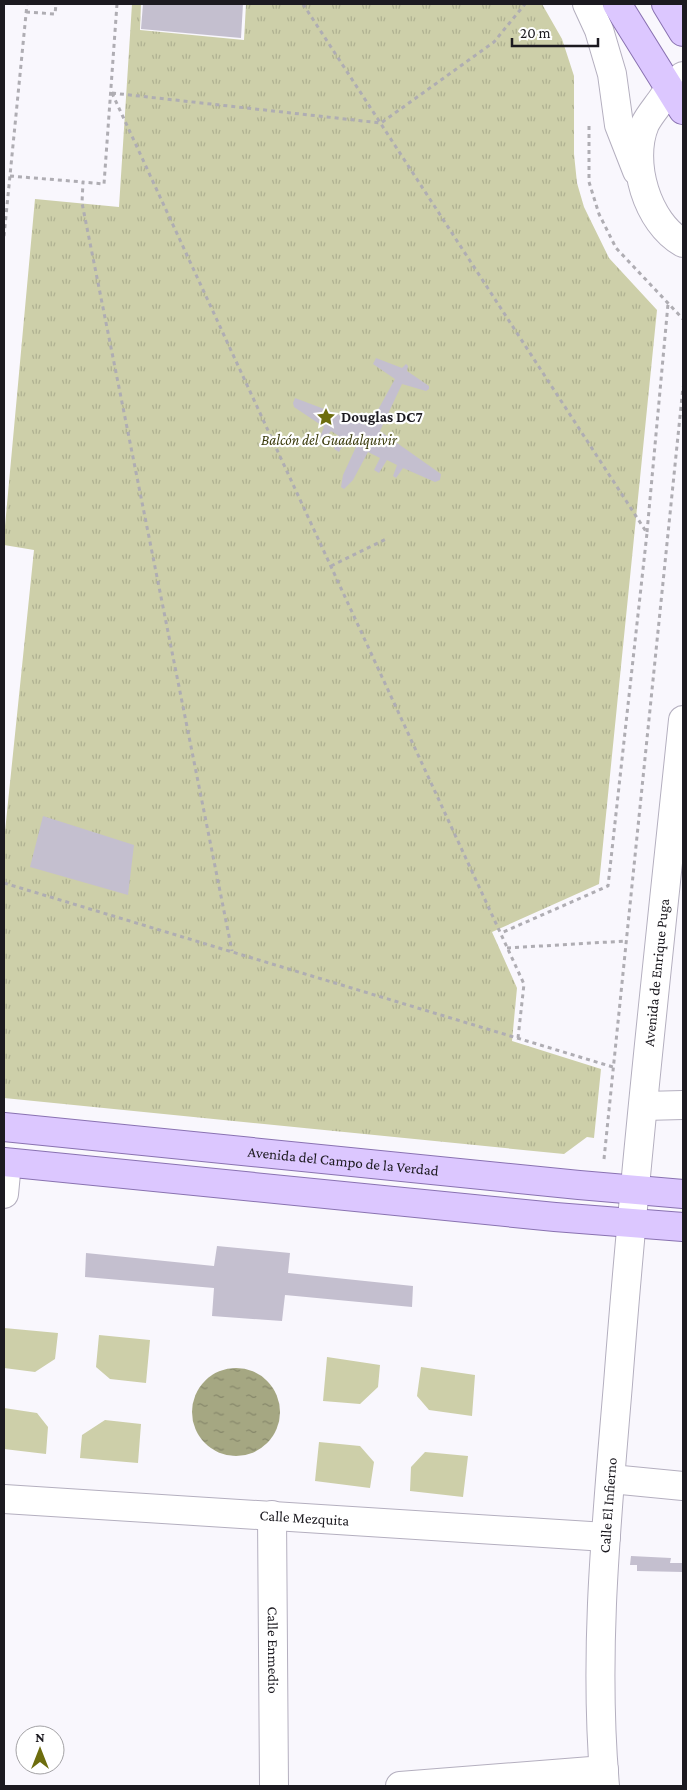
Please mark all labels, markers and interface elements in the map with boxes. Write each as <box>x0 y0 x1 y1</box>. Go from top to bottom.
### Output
scale bar <box>512 15 598 47</box>
text: 20 m <box>520 25 551 41</box>
place icon: Douglas DC7 <box>315 406 337 428</box>
place label: Douglas DC7 <box>341 409 423 425</box>
park label: Balcón del Guadalquivir <box>261 432 398 449</box>
street label: Avenida de Enrique Puga <box>641 898 672 1047</box>
street label: Avenida del Campo de la Verdad <box>247 1144 440 1179</box>
street label: Calle El Infierno <box>597 1457 620 1554</box>
street label: Calle Mezquita <box>259 1507 350 1529</box>
street label: Calle Enmedio <box>265 1606 281 1694</box>
north arrow <box>15 1725 65 1775</box>
text: N <box>35 1729 45 1745</box>

